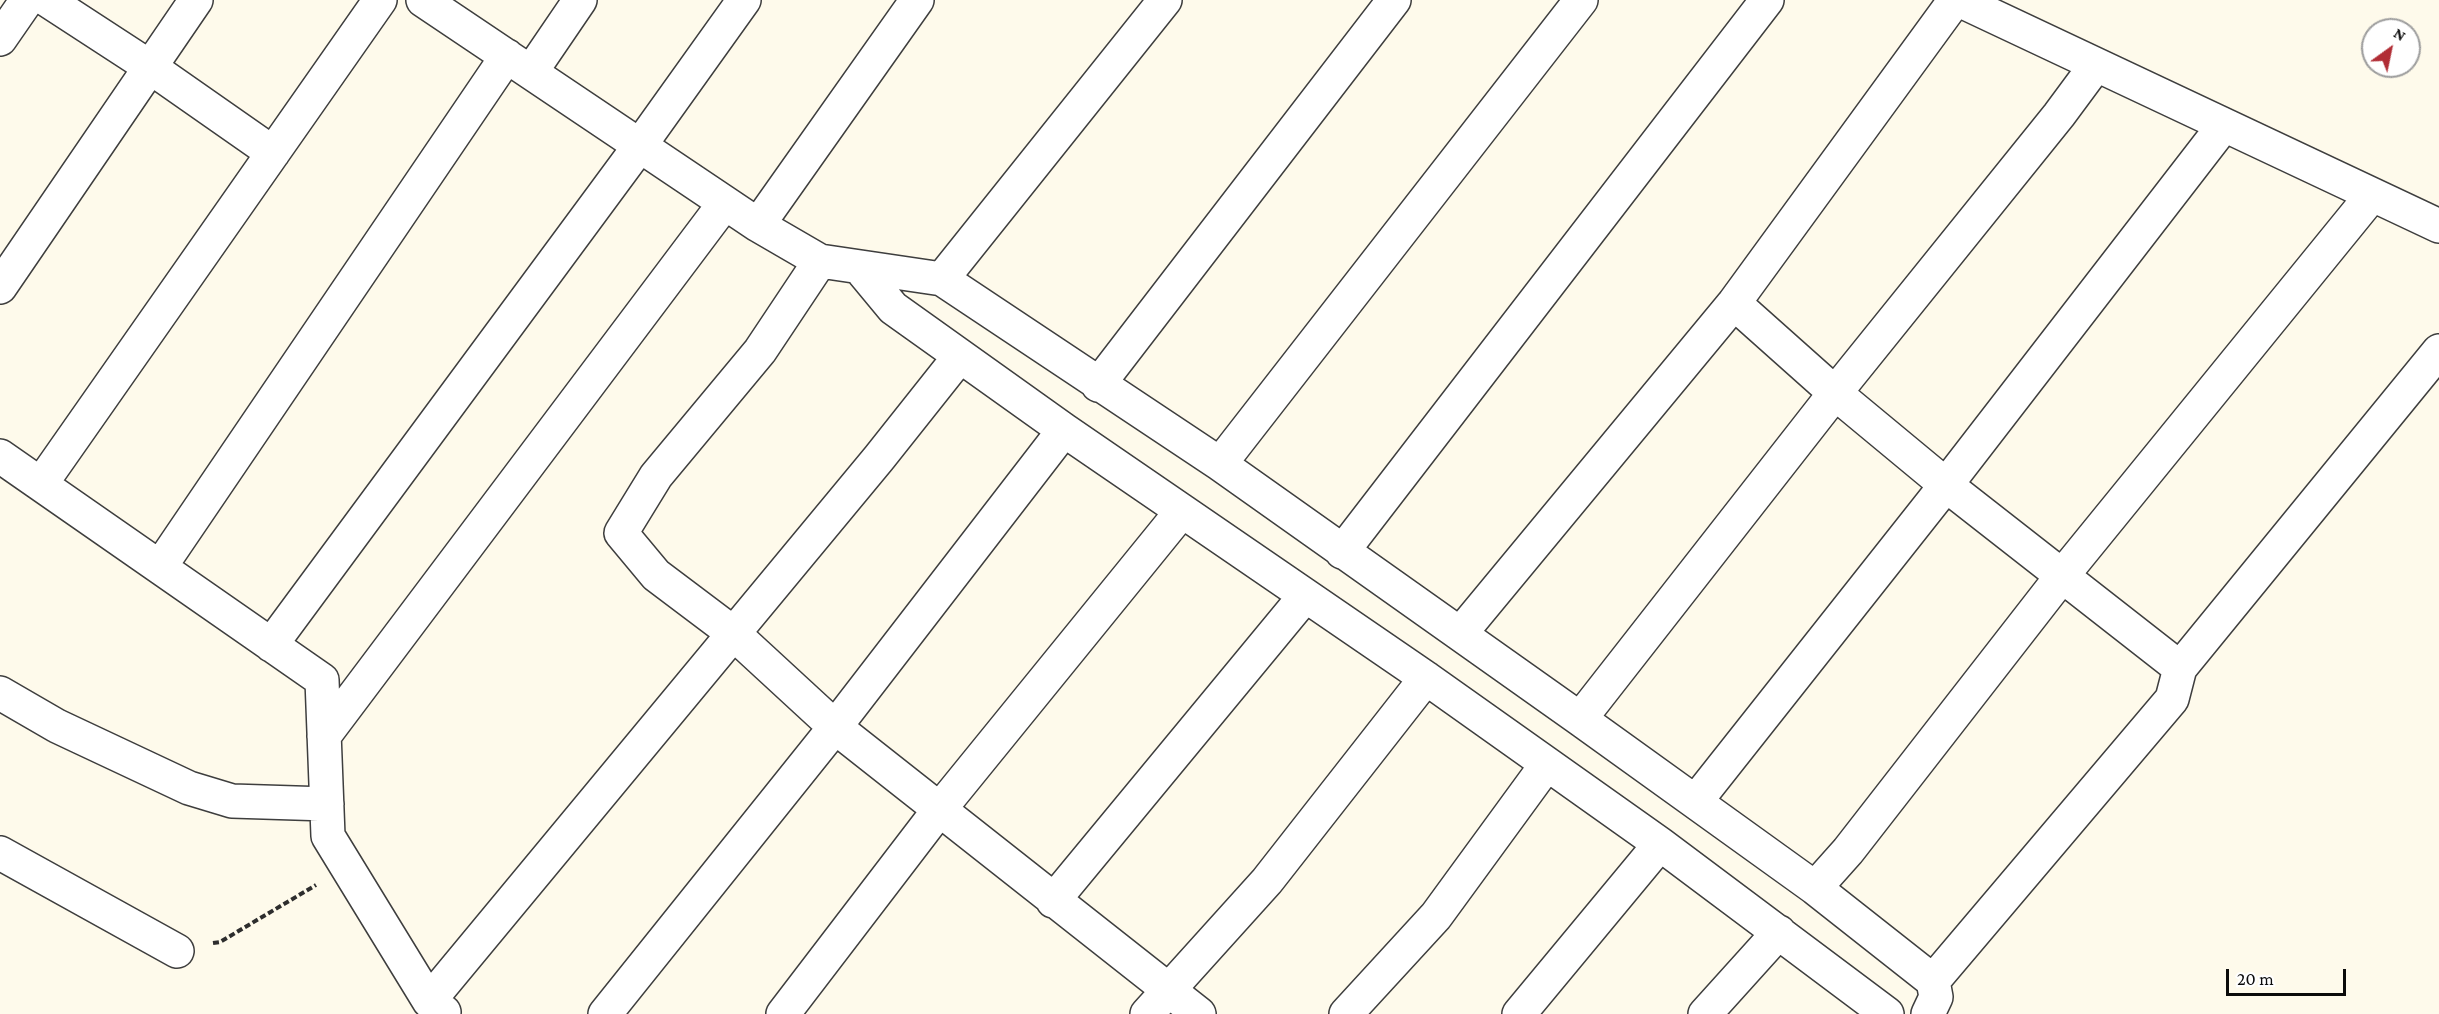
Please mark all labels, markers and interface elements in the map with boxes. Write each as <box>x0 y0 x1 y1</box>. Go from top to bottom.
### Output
north arrow <box>2361 18 2421 78</box>
text: N <box>2391 24 2409 44</box>
scale bar <box>2229 957 2349 995</box>
text: 20 m <box>2237 969 2274 989</box>

